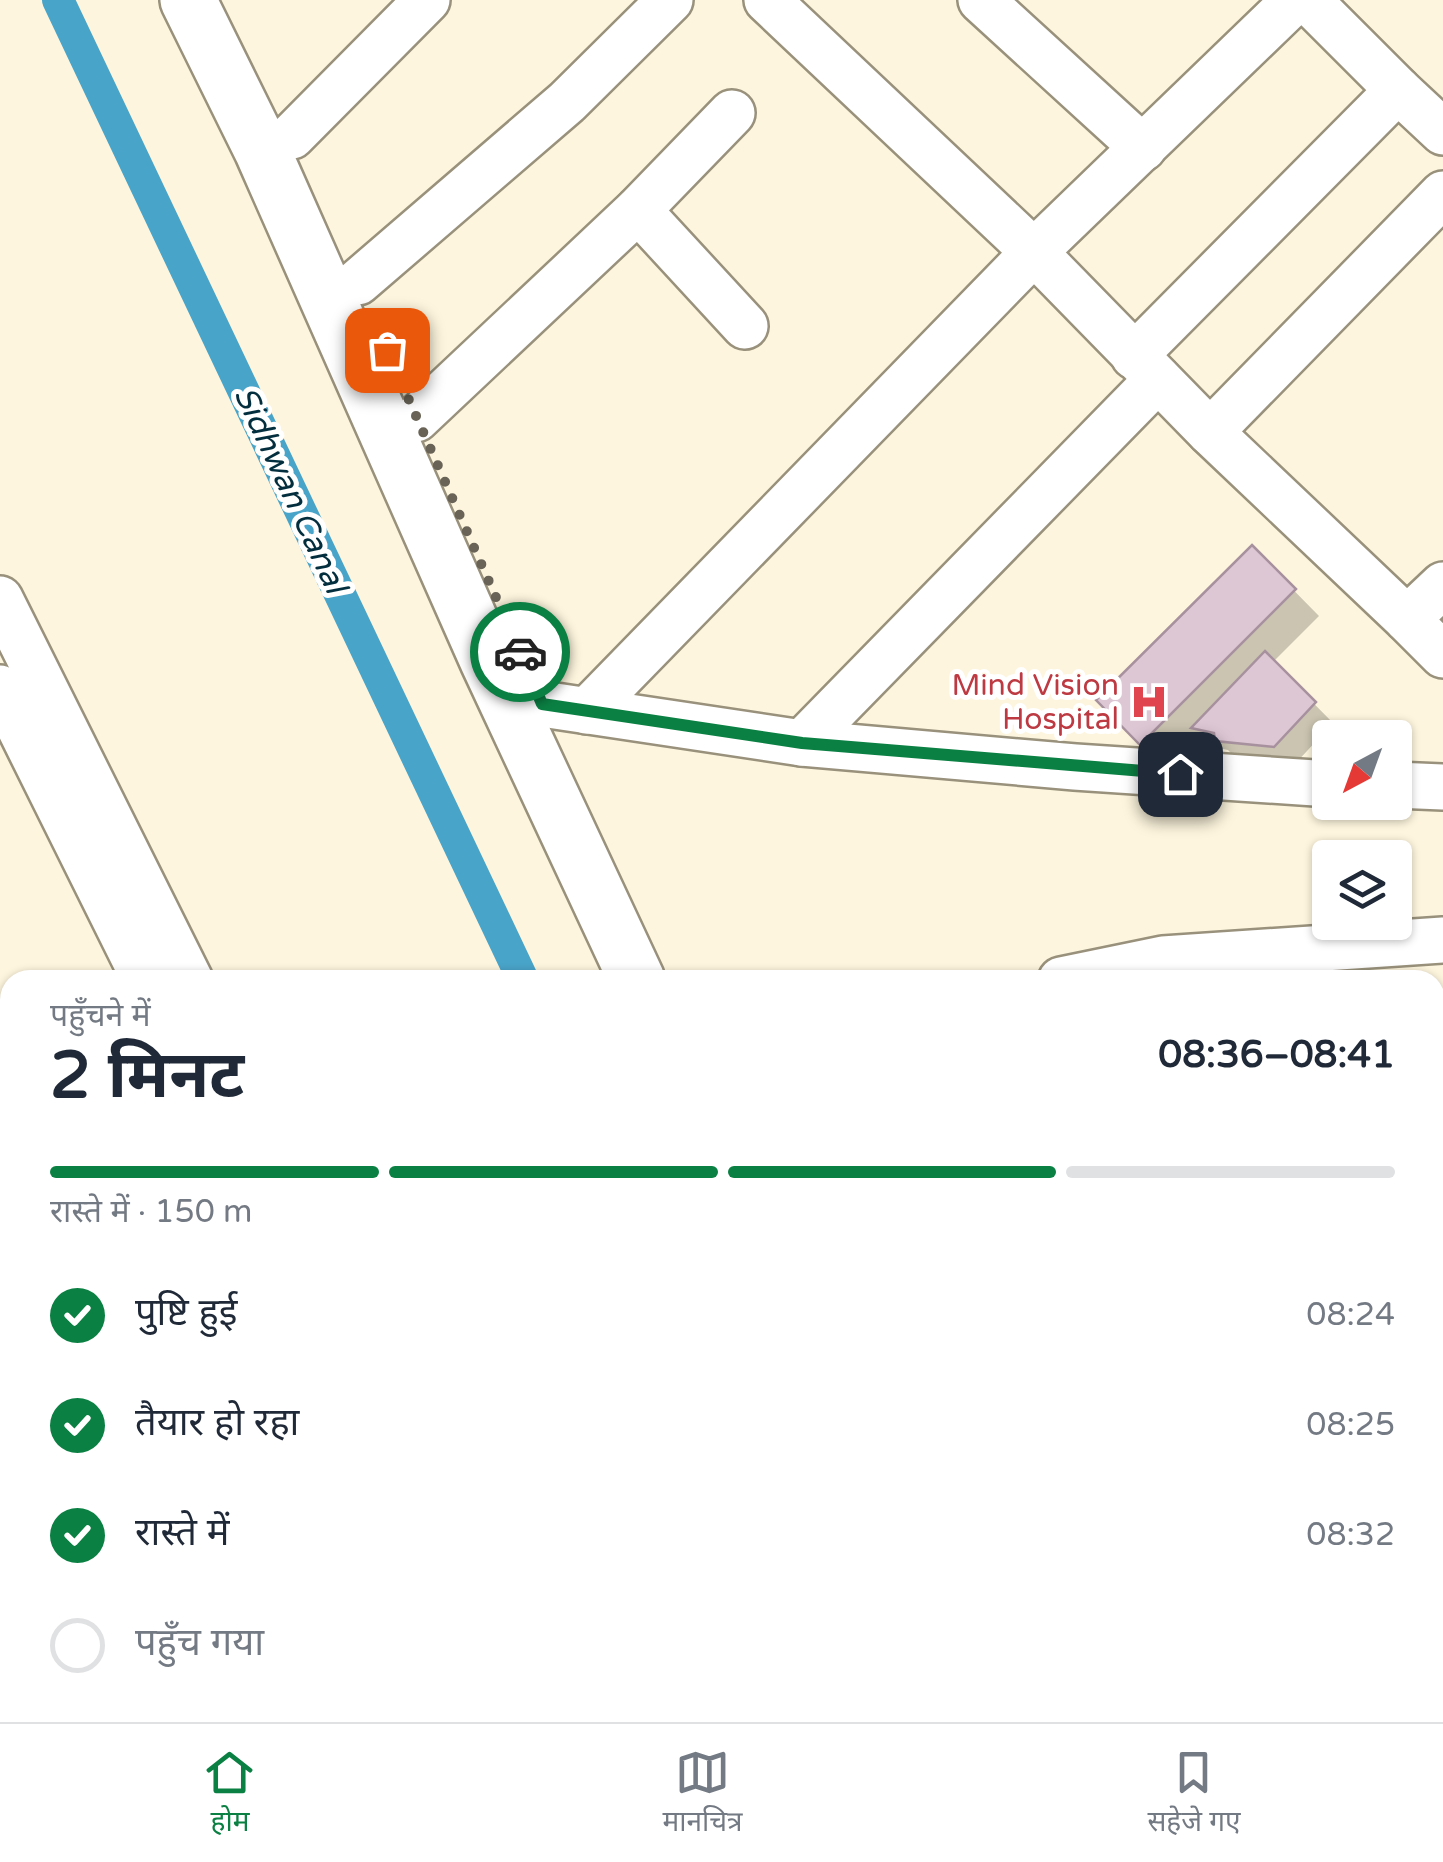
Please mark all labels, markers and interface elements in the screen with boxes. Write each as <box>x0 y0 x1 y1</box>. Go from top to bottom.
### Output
pin <box>345 308 430 393</box>
icon: bag <box>360 323 415 378</box>
water label: Sidhwan Canal <box>226 381 356 603</box>
courier <box>470 602 570 702</box>
icon: car <box>493 625 548 680</box>
place label: Mind Vision Hospital <box>951 667 1119 738</box>
hospital icon: Mind Vision Hospital <box>1128 681 1170 723</box>
north arrow <box>1312 720 1412 820</box>
map controls <box>1312 720 1412 940</box>
pin <box>1138 732 1223 817</box>
icon: home <box>1153 747 1208 802</box>
button: layers <box>1312 840 1412 940</box>
text: पहुँचने में <box>50 997 151 1035</box>
text: 08:36–08:41 <box>1158 1032 1395 1078</box>
text: 2 मिनट <box>50 1037 244 1116</box>
text: रास्ते में · 150 m <box>50 1193 252 1231</box>
icon: check <box>50 1288 105 1343</box>
text: पुष्टि हुई <box>135 1290 237 1336</box>
text: 08:24 <box>1306 1296 1395 1334</box>
icon: check <box>50 1398 105 1453</box>
text: तैयार हो रहा <box>135 1400 299 1446</box>
text: 08:25 <box>1306 1406 1395 1444</box>
icon: check <box>50 1508 105 1563</box>
text: रास्ते में <box>135 1510 229 1556</box>
text: 08:32 <box>1306 1516 1395 1554</box>
text: पहुँच गया <box>135 1620 264 1666</box>
tab: होम <box>202 1745 257 1842</box>
tab: मानचित्र <box>662 1745 742 1842</box>
tab: सहेजे गए <box>1147 1745 1241 1842</box>

